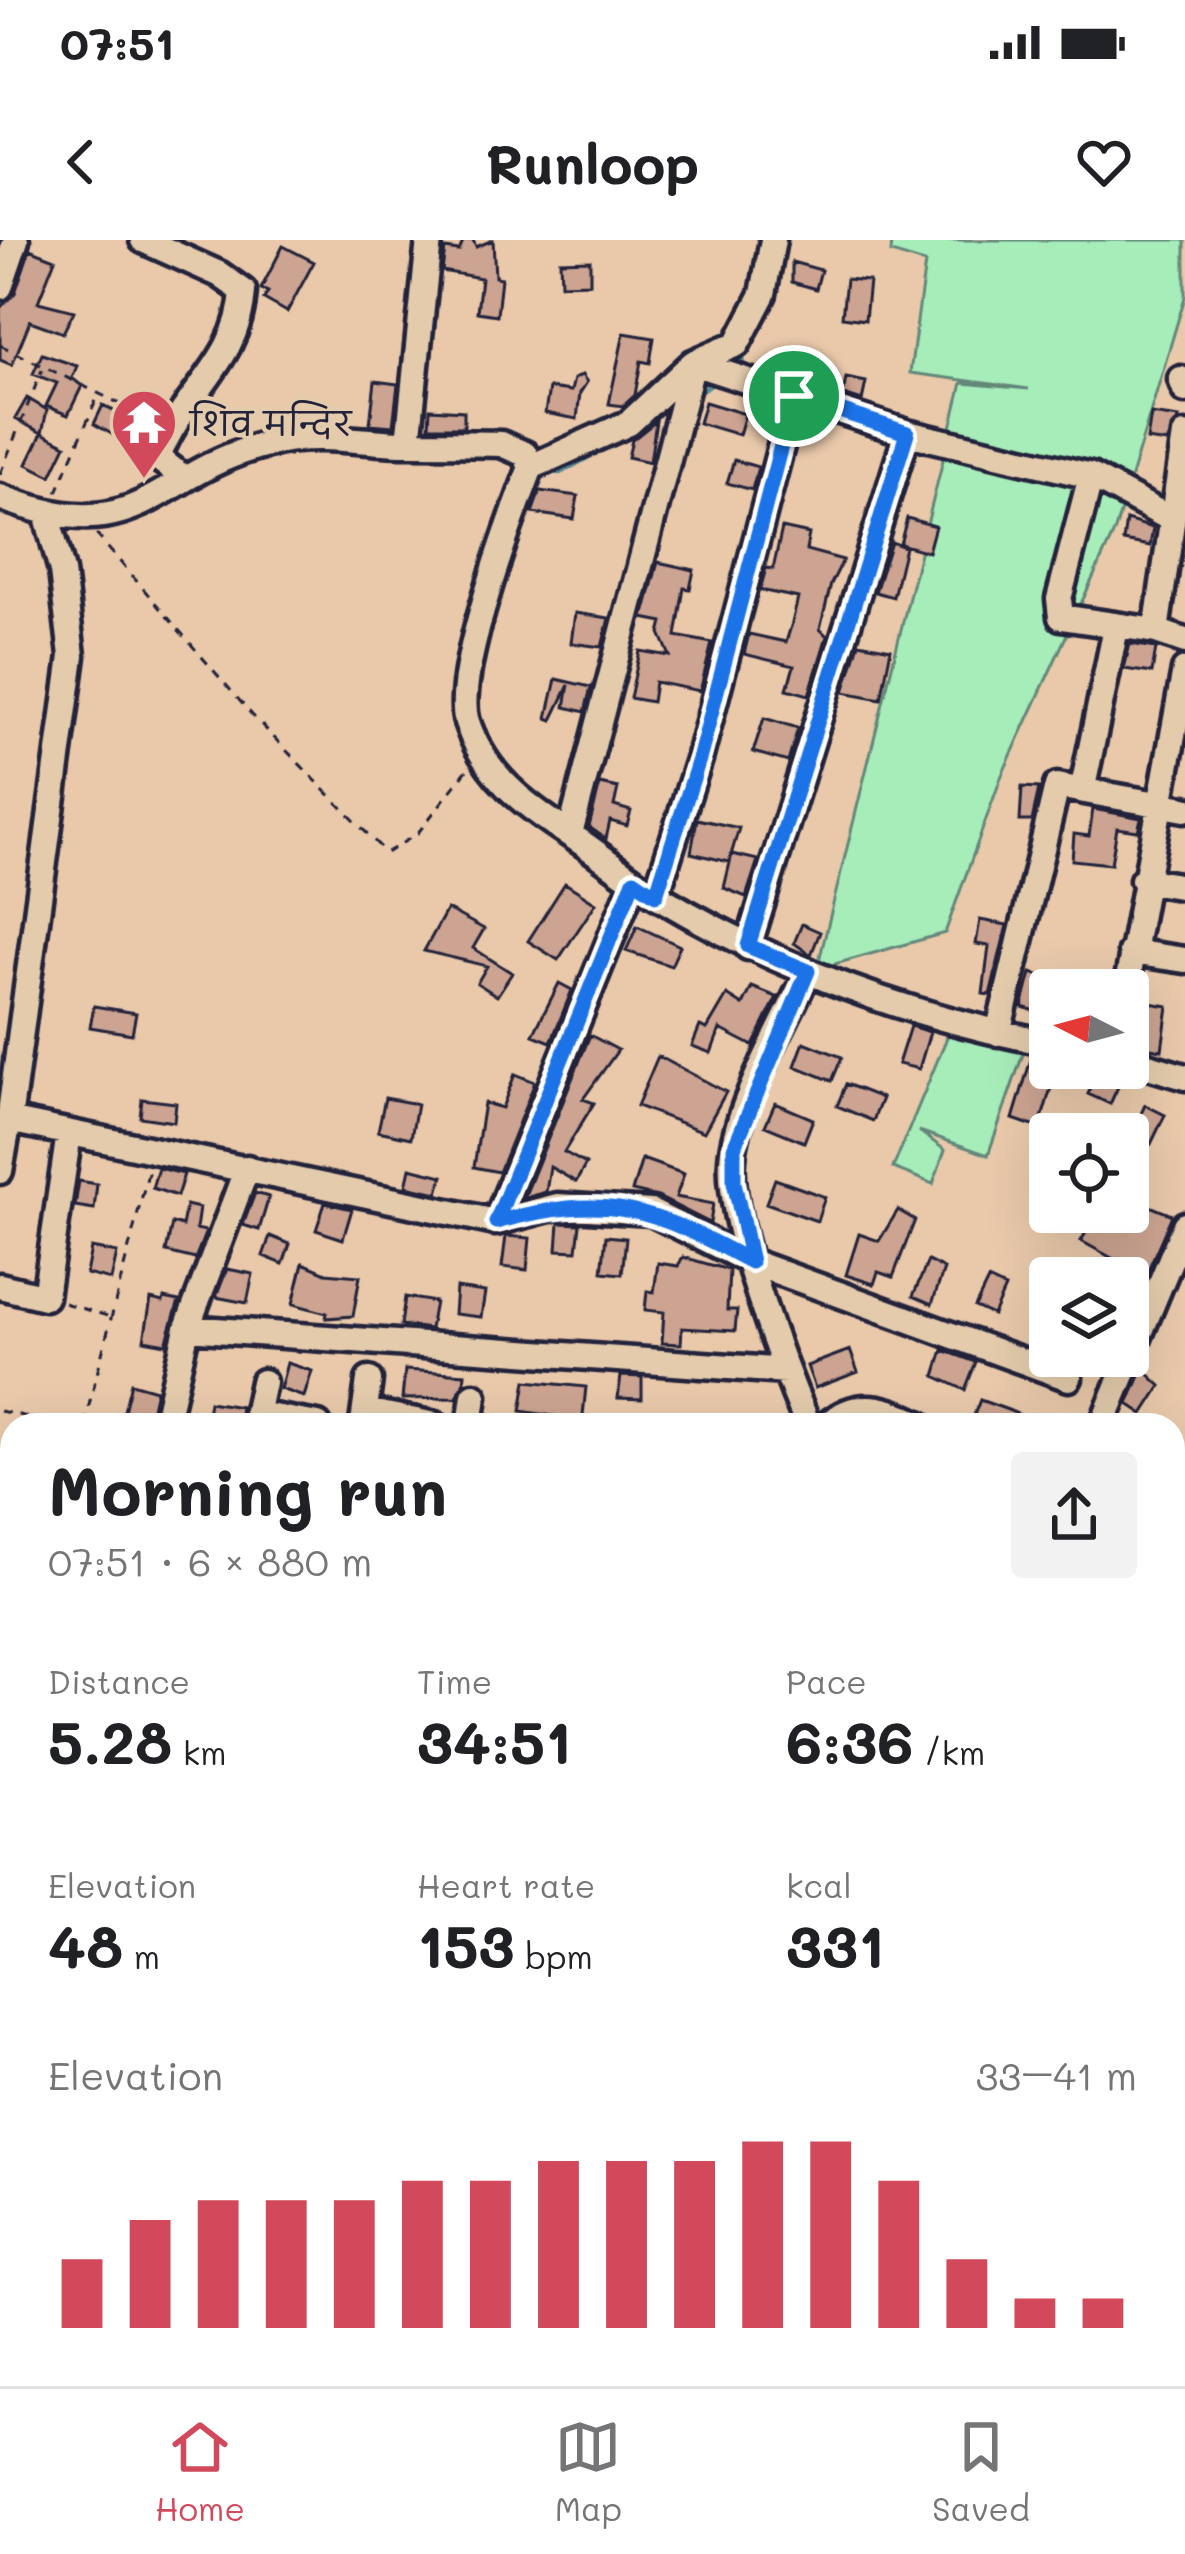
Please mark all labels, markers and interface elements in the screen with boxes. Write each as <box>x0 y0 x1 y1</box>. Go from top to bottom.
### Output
text: 07:51 <box>60 13 174 71</box>
text: Runloop <box>486 127 699 198</box>
icon: back <box>48 129 114 195</box>
icon: heart <box>1071 129 1137 195</box>
pin <box>743 345 845 447</box>
icon: arrive <box>761 363 827 429</box>
temple icon: शिव मन्दिर <box>109 387 179 481</box>
place label: शिव मन्दिर <box>188 400 353 444</box>
north arrow <box>1029 969 1149 1089</box>
map controls <box>1029 969 1149 1377</box>
button: locate <box>1029 1113 1149 1233</box>
button: layers <box>1029 1257 1149 1377</box>
text: Morning run <box>48 1447 447 1533</box>
button: share <box>1011 1452 1137 1578</box>
text: 07:51 · 6 × 880 m <box>48 1535 372 1586</box>
text: Distance <box>48 1659 190 1702</box>
text: Time <box>417 1659 492 1702</box>
text: Pace <box>786 1659 867 1702</box>
text: 5.28 <box>48 1702 172 1780</box>
text: 34:51 <box>417 1702 572 1780</box>
text: 6:36 <box>786 1702 914 1780</box>
text: km <box>172 1730 227 1773</box>
text: /km <box>914 1730 985 1773</box>
text: Elevation <box>48 1863 196 1906</box>
text: Heart rate <box>417 1863 595 1906</box>
text: kcal <box>786 1863 852 1906</box>
text: 48 <box>48 1906 123 1984</box>
text: 153 <box>417 1906 515 1984</box>
text: 331 <box>786 1906 885 1984</box>
text: m <box>123 1934 160 1977</box>
text: bpm <box>515 1934 593 1977</box>
text: Elevation <box>48 2049 223 2100</box>
text: 33–41 m <box>975 2049 1137 2100</box>
tab: Home <box>155 2414 245 2529</box>
tab: Map <box>555 2414 622 2529</box>
tab: Saved <box>932 2414 1030 2529</box>

